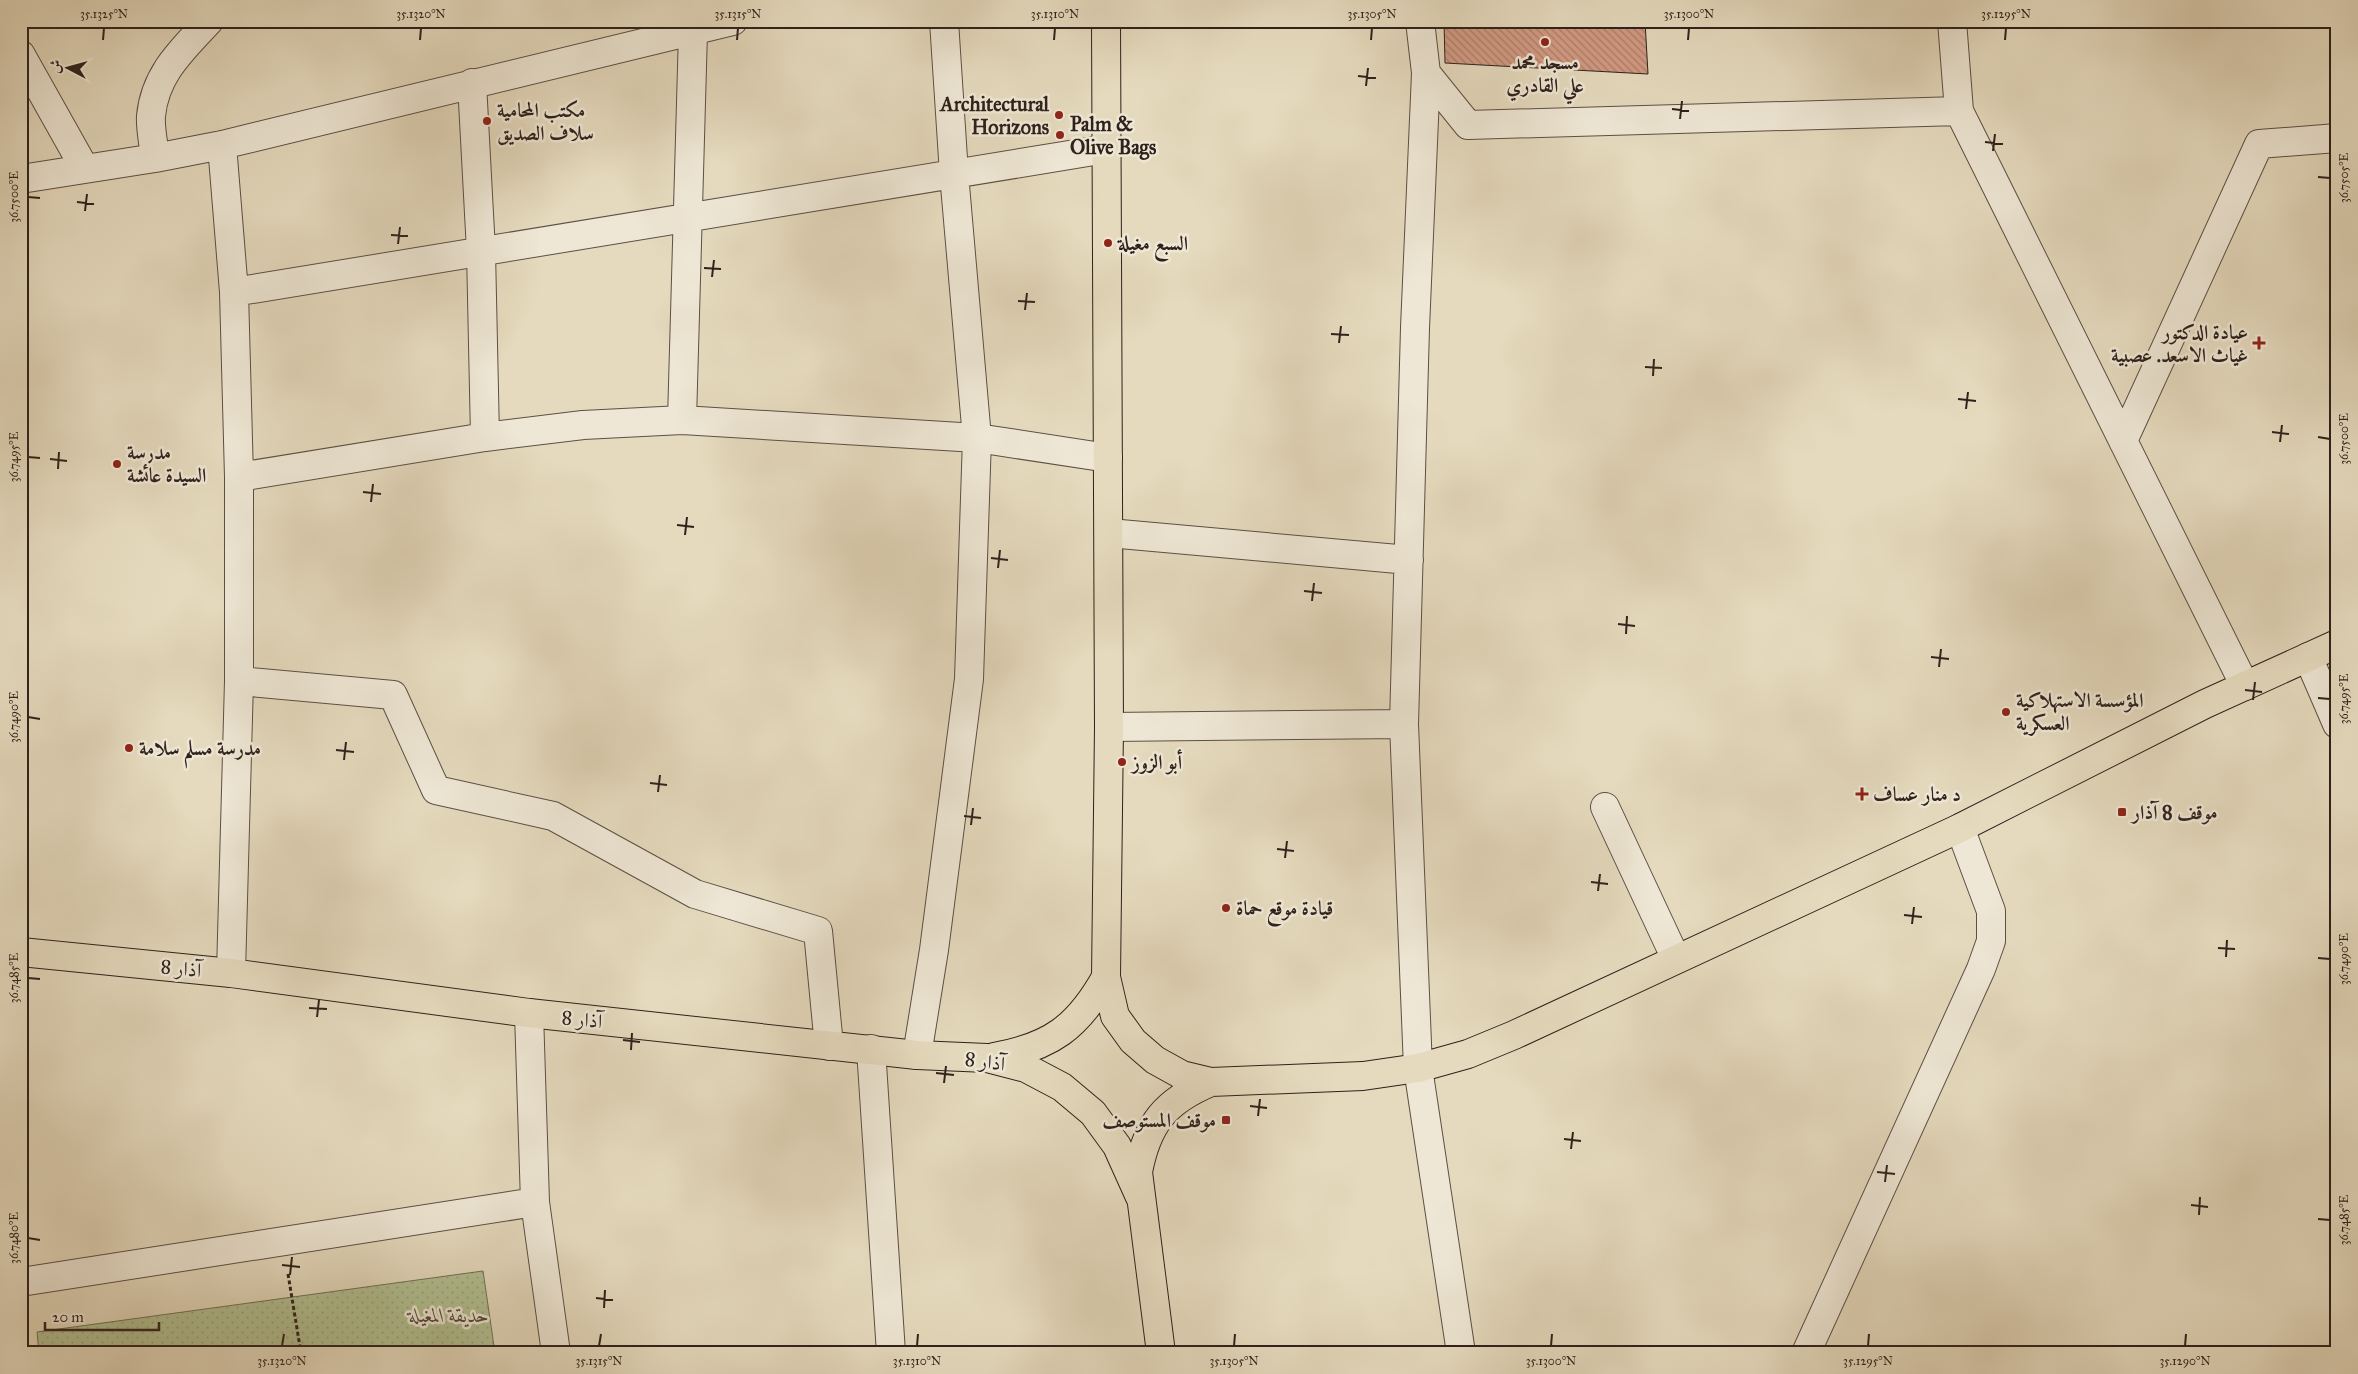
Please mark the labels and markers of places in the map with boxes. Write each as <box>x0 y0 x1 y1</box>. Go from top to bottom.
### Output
marker: مسجد محمد علي القادري <box>1539 36 1551 48</box>
place label: مسجد محمد علي القادري <box>1506 50 1584 105</box>
place label: Architectural Horizons <box>938 92 1050 139</box>
place label: مكتب المحامية سلاف الصديق <box>497 98 594 146</box>
marker: Architectural Horizons <box>1053 109 1065 121</box>
place label: Palm & Olive Bags <box>1070 112 1157 160</box>
marker: مكتب المحامية سلاف الصديق <box>481 115 493 127</box>
marker: Palm & Olive Bags <box>1054 129 1066 141</box>
place label: السبع مغيلة <box>1116 231 1188 262</box>
marker: السبع مغيلة <box>1102 237 1114 249</box>
place label: عيادة الدكتور غياث الاسعد. عصبية <box>2111 320 2248 367</box>
marker: عيادة الدكتور غياث الاسعد. عصبية <box>2252 336 2266 350</box>
place label: مدرسة السيدة عائشة <box>127 440 206 487</box>
marker: مدرسة السيدة عائشة <box>111 458 123 470</box>
place label: المؤسسة الاستهلاكية العسكرية <box>2016 688 2144 736</box>
marker: المؤسسة الاستهلاكية العسكرية <box>2000 706 2012 718</box>
place label: مدرسة مسلم سلامة <box>139 736 261 769</box>
marker: مدرسة مسلم سلامة <box>123 742 135 754</box>
place label: أبو الزوز <box>1130 749 1182 775</box>
marker: أبو الزوز <box>1116 756 1128 768</box>
place label: د منار عساف <box>1873 782 1961 806</box>
marker: د منار عساف <box>1855 787 1869 801</box>
place label: موقف 8 آذار <box>2130 800 2218 825</box>
marker: موقف 8 آذار <box>2116 806 2128 818</box>
place label: قيادة موقع حماة <box>1236 896 1333 927</box>
marker: قيادة موقع حماة <box>1220 902 1232 914</box>
place label: موقف المستوصف <box>1102 1108 1216 1133</box>
marker: موقف المستوصف <box>1220 1114 1232 1126</box>

